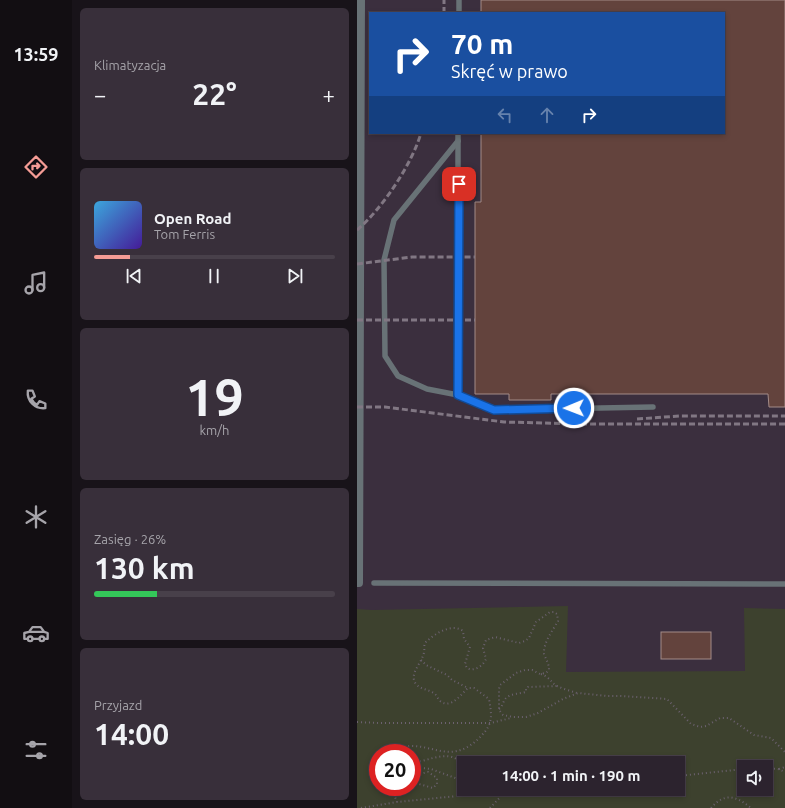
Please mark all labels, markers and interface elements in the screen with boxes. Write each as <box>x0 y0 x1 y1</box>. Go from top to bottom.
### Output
icon: right <box>385 28 437 80</box>
text: 70 m <box>451 28 513 59</box>
text: 13:59 <box>13 44 59 64</box>
text: Klimatyzacja <box>94 58 166 72</box>
text: Skręć w prawo <box>451 61 568 81</box>
text: 22° <box>192 77 237 111</box>
text: − <box>94 82 106 107</box>
text: + <box>323 82 335 107</box>
icon: left <box>494 104 516 126</box>
icon: ahead <box>536 104 558 126</box>
icon: right <box>578 104 600 126</box>
icon: directions <box>22 153 50 181</box>
pin <box>442 167 476 201</box>
icon: arrive <box>448 173 470 195</box>
text: Open Road <box>154 210 231 227</box>
text: Tom Ferris <box>154 227 215 241</box>
icon: previous <box>123 265 145 287</box>
icon: pause <box>203 265 225 287</box>
icon: next <box>284 265 306 287</box>
icon: music <box>22 269 50 297</box>
text: 19 <box>185 368 244 426</box>
icon: phone <box>22 386 50 414</box>
position arrow <box>553 387 595 429</box>
text: km/h <box>199 423 230 437</box>
icon: climate <box>22 503 50 531</box>
text: Zasięg · 26% <box>94 532 166 546</box>
text: 130 km <box>94 551 195 585</box>
icon: car <box>22 619 50 647</box>
text: Przyjazd <box>94 698 142 712</box>
text: 14:00 <box>94 717 169 751</box>
icon: filters <box>22 736 50 764</box>
speed limit sign: 20 <box>369 744 421 796</box>
map controls <box>737 760 773 796</box>
button: sound <box>737 760 773 796</box>
text: 14:00 · 1 min · 190 m <box>502 767 640 784</box>

